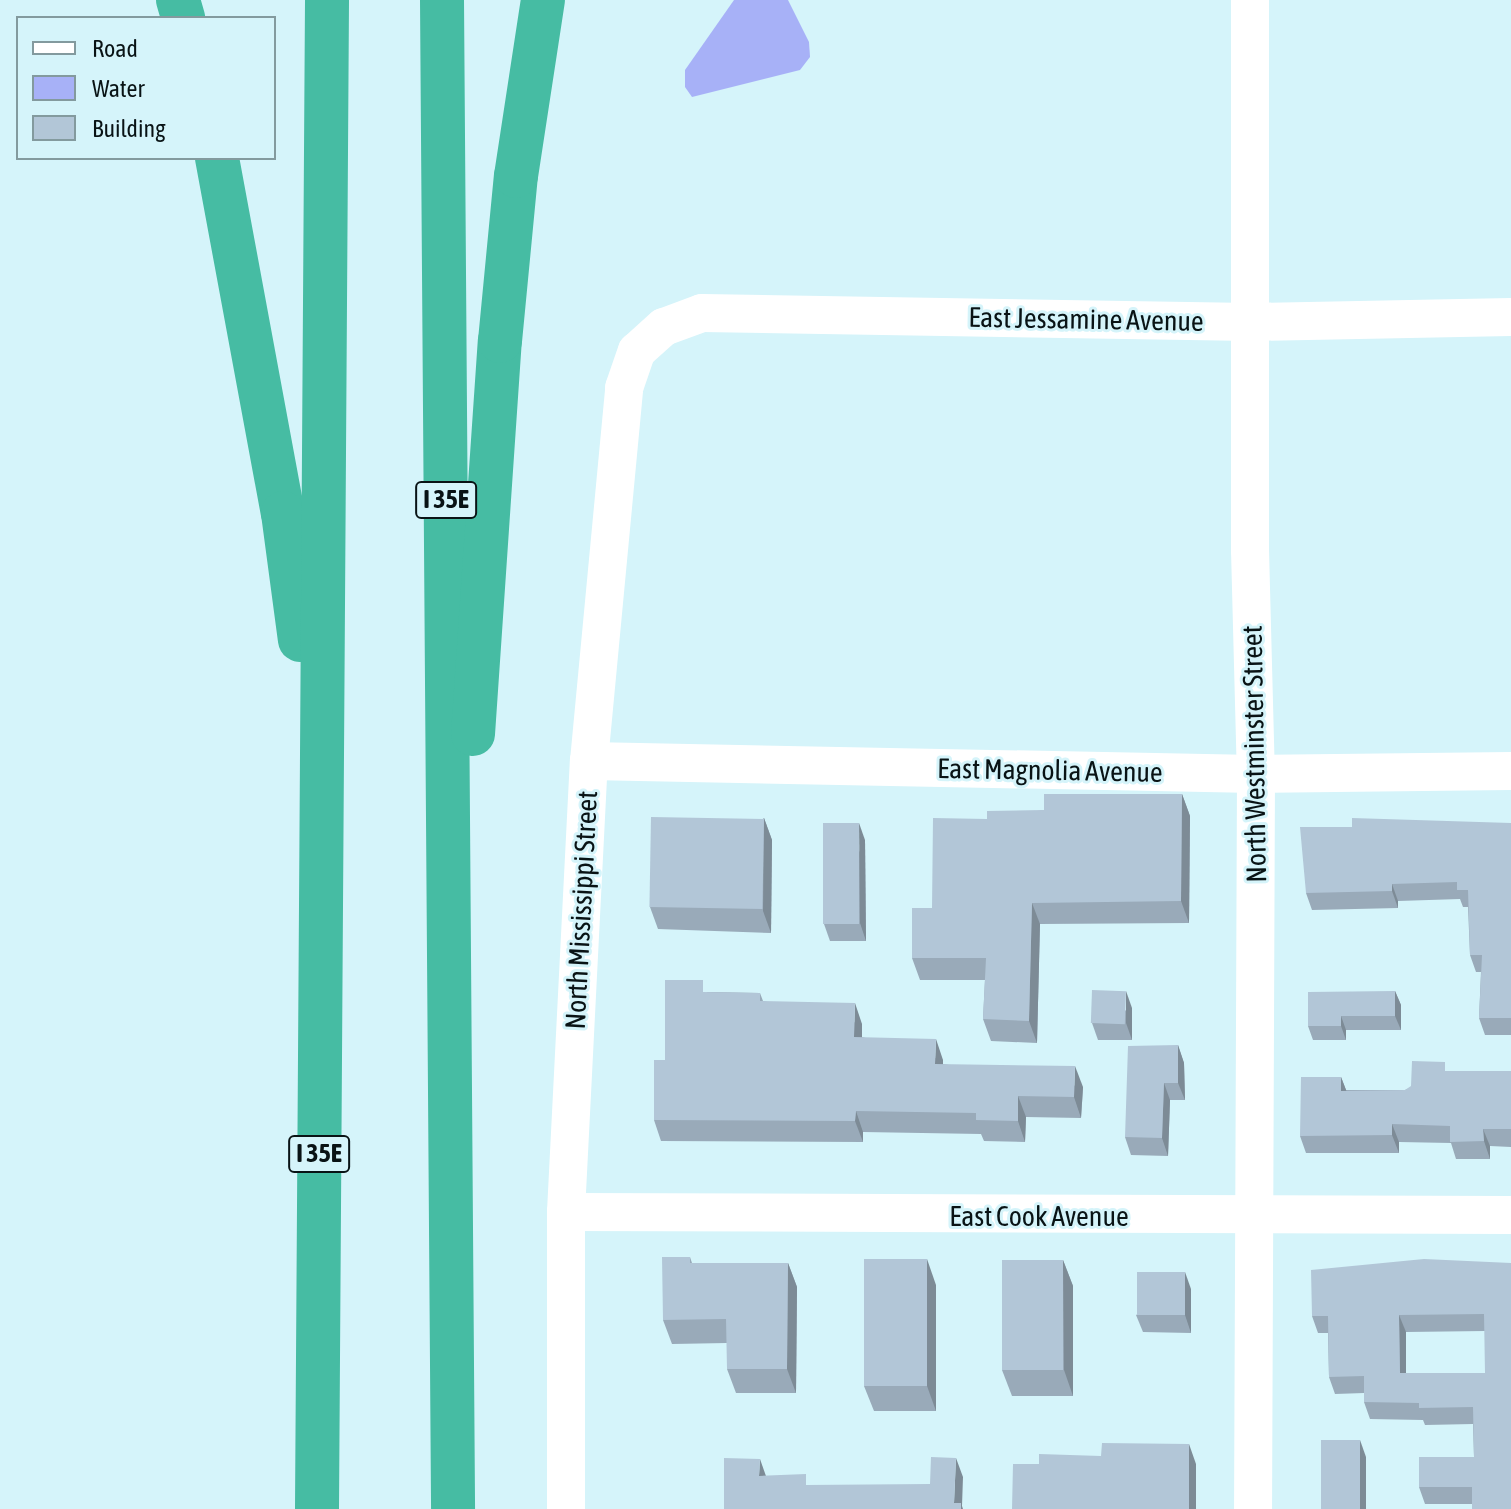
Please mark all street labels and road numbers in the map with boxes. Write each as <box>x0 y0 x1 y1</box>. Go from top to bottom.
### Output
street label: East Jessamine Avenue <box>968 300 1204 338</box>
road number: I 35E <box>414 478 478 522</box>
street label: North Westminster Street <box>1235 625 1273 883</box>
street label: East Magnolia Avenue <box>937 751 1163 789</box>
street label: North Mississippi Street <box>558 790 604 1030</box>
road number: I 35E <box>287 1132 351 1176</box>
street label: East Cook Avenue <box>949 1199 1129 1233</box>

